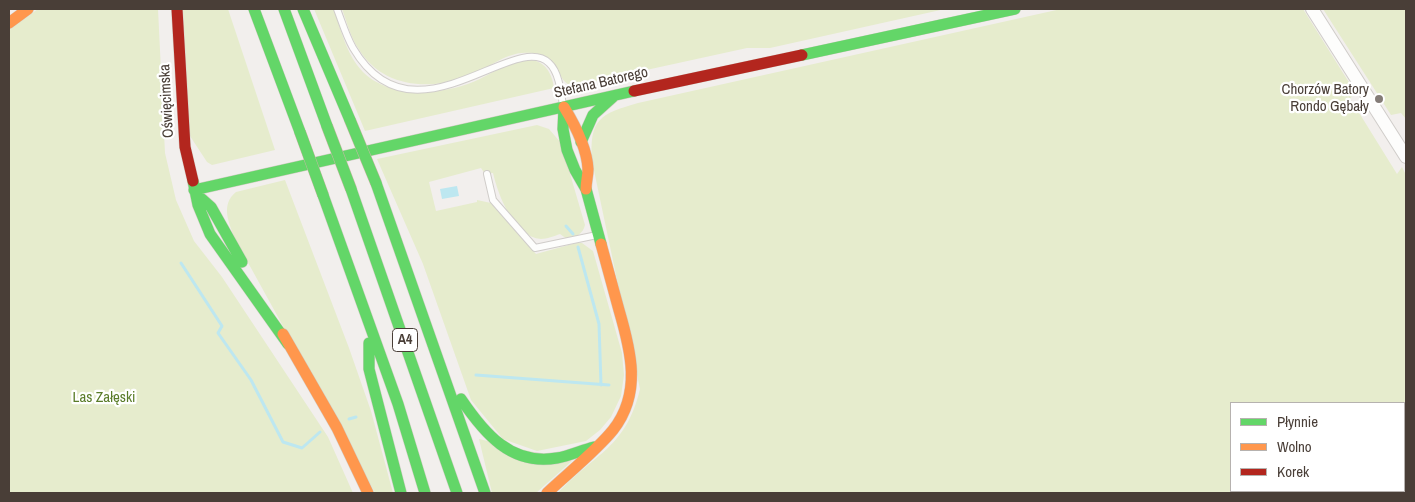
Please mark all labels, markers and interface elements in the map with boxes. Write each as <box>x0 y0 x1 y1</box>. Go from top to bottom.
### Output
street label: Stefana Batorego <box>552 63 650 103</box>
street label: Oświęcimska <box>156 64 178 138</box>
place label: Chorzów Batory Rondo Gębały <box>1282 81 1369 116</box>
marker: Chorzów Batory Rondo Gębały <box>1373 93 1385 105</box>
road number: A4 <box>392 328 418 352</box>
park label: Las Załęski <box>73 389 135 407</box>
legend <box>1230 402 1405 492</box>
text: Płynnie <box>1277 411 1318 432</box>
text: Wolno <box>1277 436 1312 457</box>
text: Korek <box>1277 461 1309 482</box>

